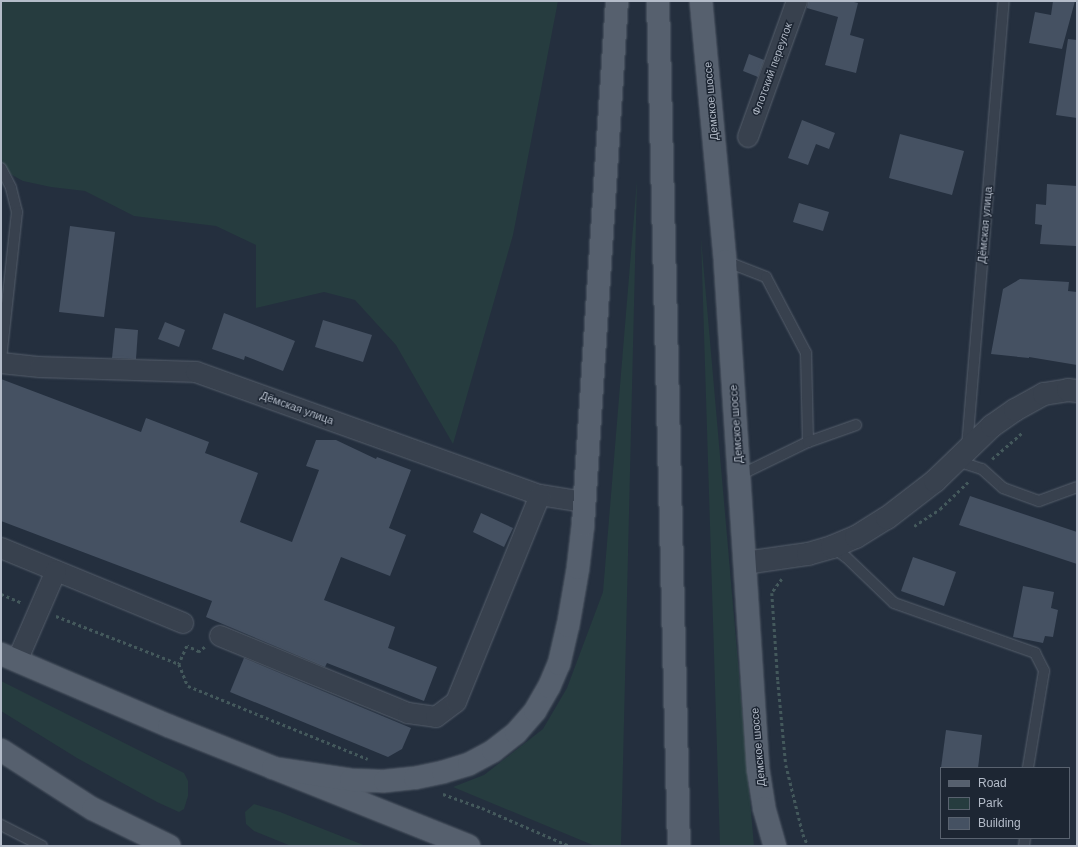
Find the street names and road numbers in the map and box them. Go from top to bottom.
street label: Флотский переулок [749,21,795,117]
street label: Демское шоссе [701,61,721,141]
street label: Дёмская улица [975,186,995,264]
street label: Демское шоссе [727,384,745,464]
street label: Дёмская улица [259,389,335,427]
street label: Демское шоссе [748,707,768,787]

